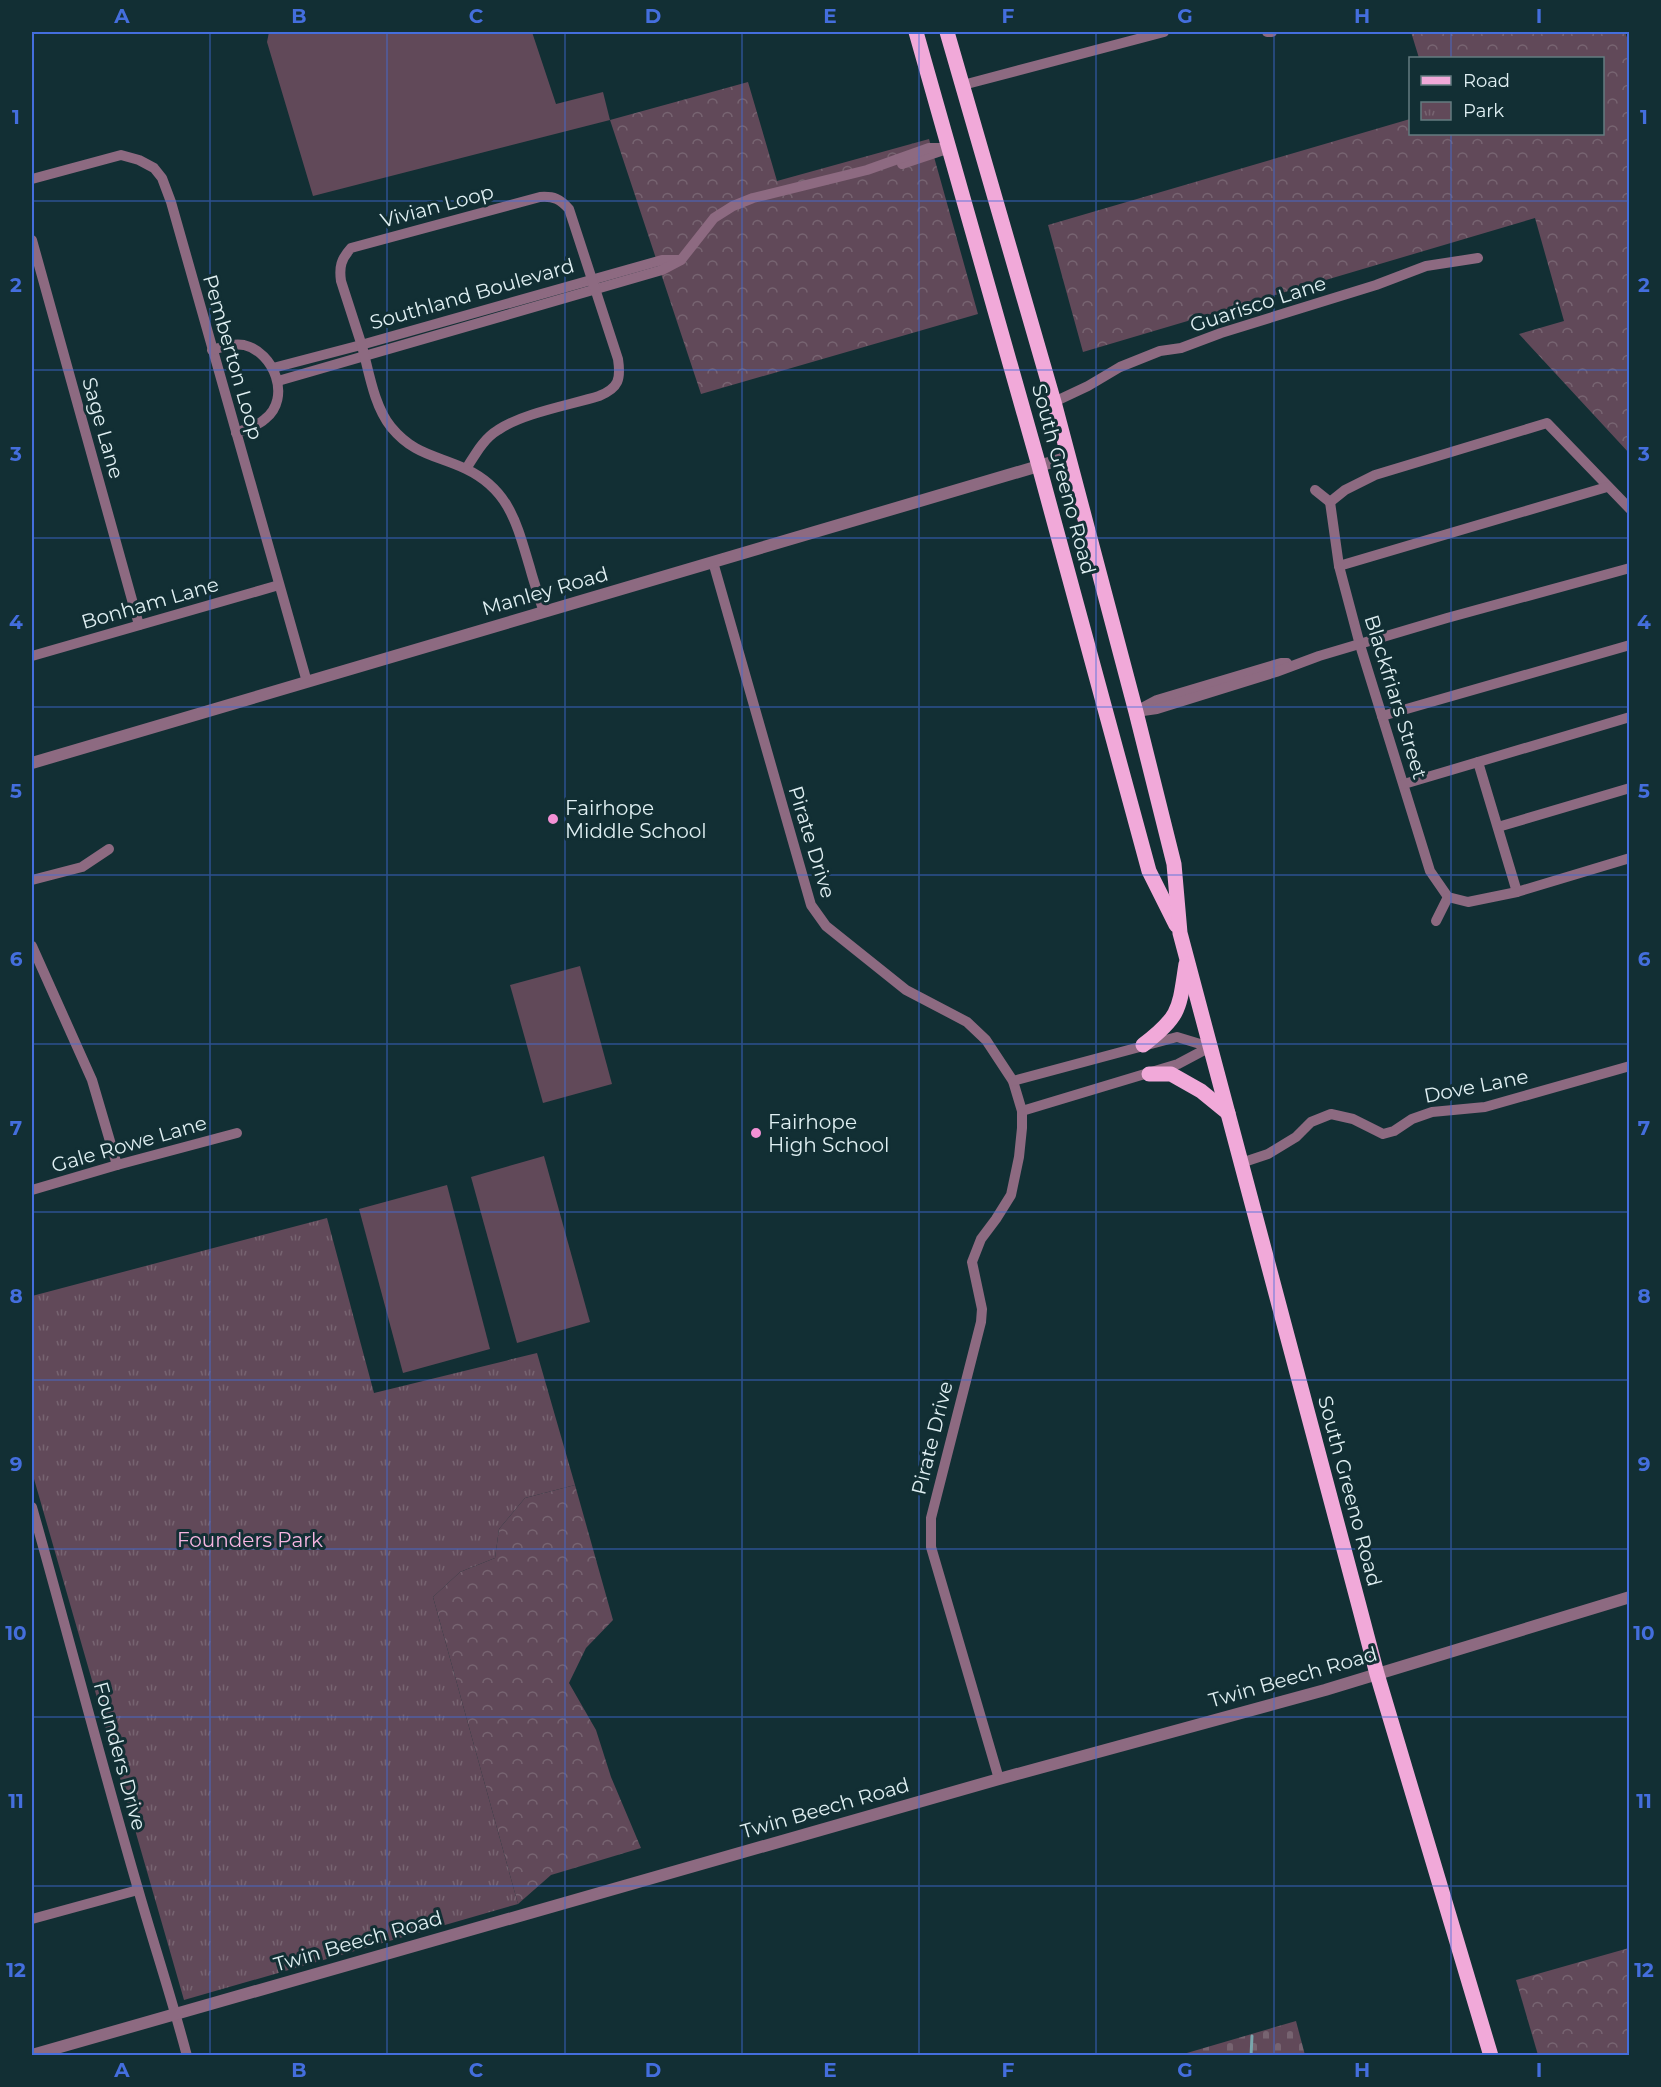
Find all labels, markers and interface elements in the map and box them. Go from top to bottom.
text: A [113,4,130,28]
text: B [291,4,307,28]
text: C [469,4,484,28]
text: D [645,4,661,28]
text: E [823,4,837,28]
text: F [1002,4,1015,28]
text: G [1177,4,1193,28]
text: H [1354,4,1370,28]
text: I [1536,4,1542,28]
legend [1409,57,1604,135]
text: Road [1463,70,1510,92]
text: Park [1463,100,1504,122]
text: 1 [12,105,20,129]
text: 1 [1640,105,1648,129]
street label: Vivian Loop [378,179,496,233]
street label: Southland Boulevard [367,253,577,335]
street label: Guarisco Lane [1187,271,1329,337]
street label: Pemberton Loop [198,272,268,442]
text: 2 [10,273,22,297]
text: 2 [1638,273,1650,297]
street label: Sage Lane [77,375,129,481]
street label: South Greeno Road [1027,381,1101,577]
text: 3 [9,442,22,466]
text: 3 [1637,442,1650,466]
street label: Manley Road [479,562,611,620]
street label: Bonham Lane [78,572,222,634]
text: 4 [9,610,23,634]
text: 4 [1637,610,1651,634]
street label: Blackfriars Street [1360,612,1432,782]
text: 5 [10,779,22,803]
text: 5 [1638,779,1650,803]
street label: Pirate Drive [784,783,840,901]
place label: Fairhope Middle School [565,796,707,843]
marker: Fairhope Middle School [546,812,560,826]
text: 6 [10,947,23,971]
text: 6 [1638,947,1651,971]
street label: Dove Lane [1422,1064,1530,1108]
street label: Gale Rowe Lane [49,1110,209,1178]
place label: Fairhope High School [768,1110,890,1157]
text: 7 [10,1116,22,1140]
text: 7 [1638,1116,1650,1140]
marker: Fairhope High School [749,1126,763,1140]
text: 8 [9,1284,23,1308]
text: 8 [1637,1284,1651,1308]
street label: Pirate Drive [906,1379,958,1497]
street label: South Greeno Road [1313,1393,1387,1589]
text: 9 [10,1452,22,1476]
text: 9 [1638,1452,1650,1476]
park label: Founders Park [177,1528,323,1552]
text: 10 [5,1621,27,1645]
text: 10 [1633,1621,1655,1645]
street label: Twin Beech Road [1206,1641,1380,1713]
street label: Founders Drive [89,1679,151,1833]
street label: Twin Beech Road [738,1772,912,1844]
text: 11 [8,1789,24,1813]
text: 11 [1636,1789,1652,1813]
street label: Twin Beech Road [271,1905,445,1977]
text: 12 [6,1958,26,1982]
text: 12 [1634,1958,1654,1982]
text: A [113,2058,130,2082]
text: B [291,2058,307,2082]
text: C [469,2058,484,2082]
text: D [645,2058,661,2082]
text: E [823,2058,837,2082]
text: F [1002,2058,1015,2082]
text: G [1177,2058,1193,2082]
text: H [1354,2058,1370,2082]
text: I [1536,2058,1542,2082]

